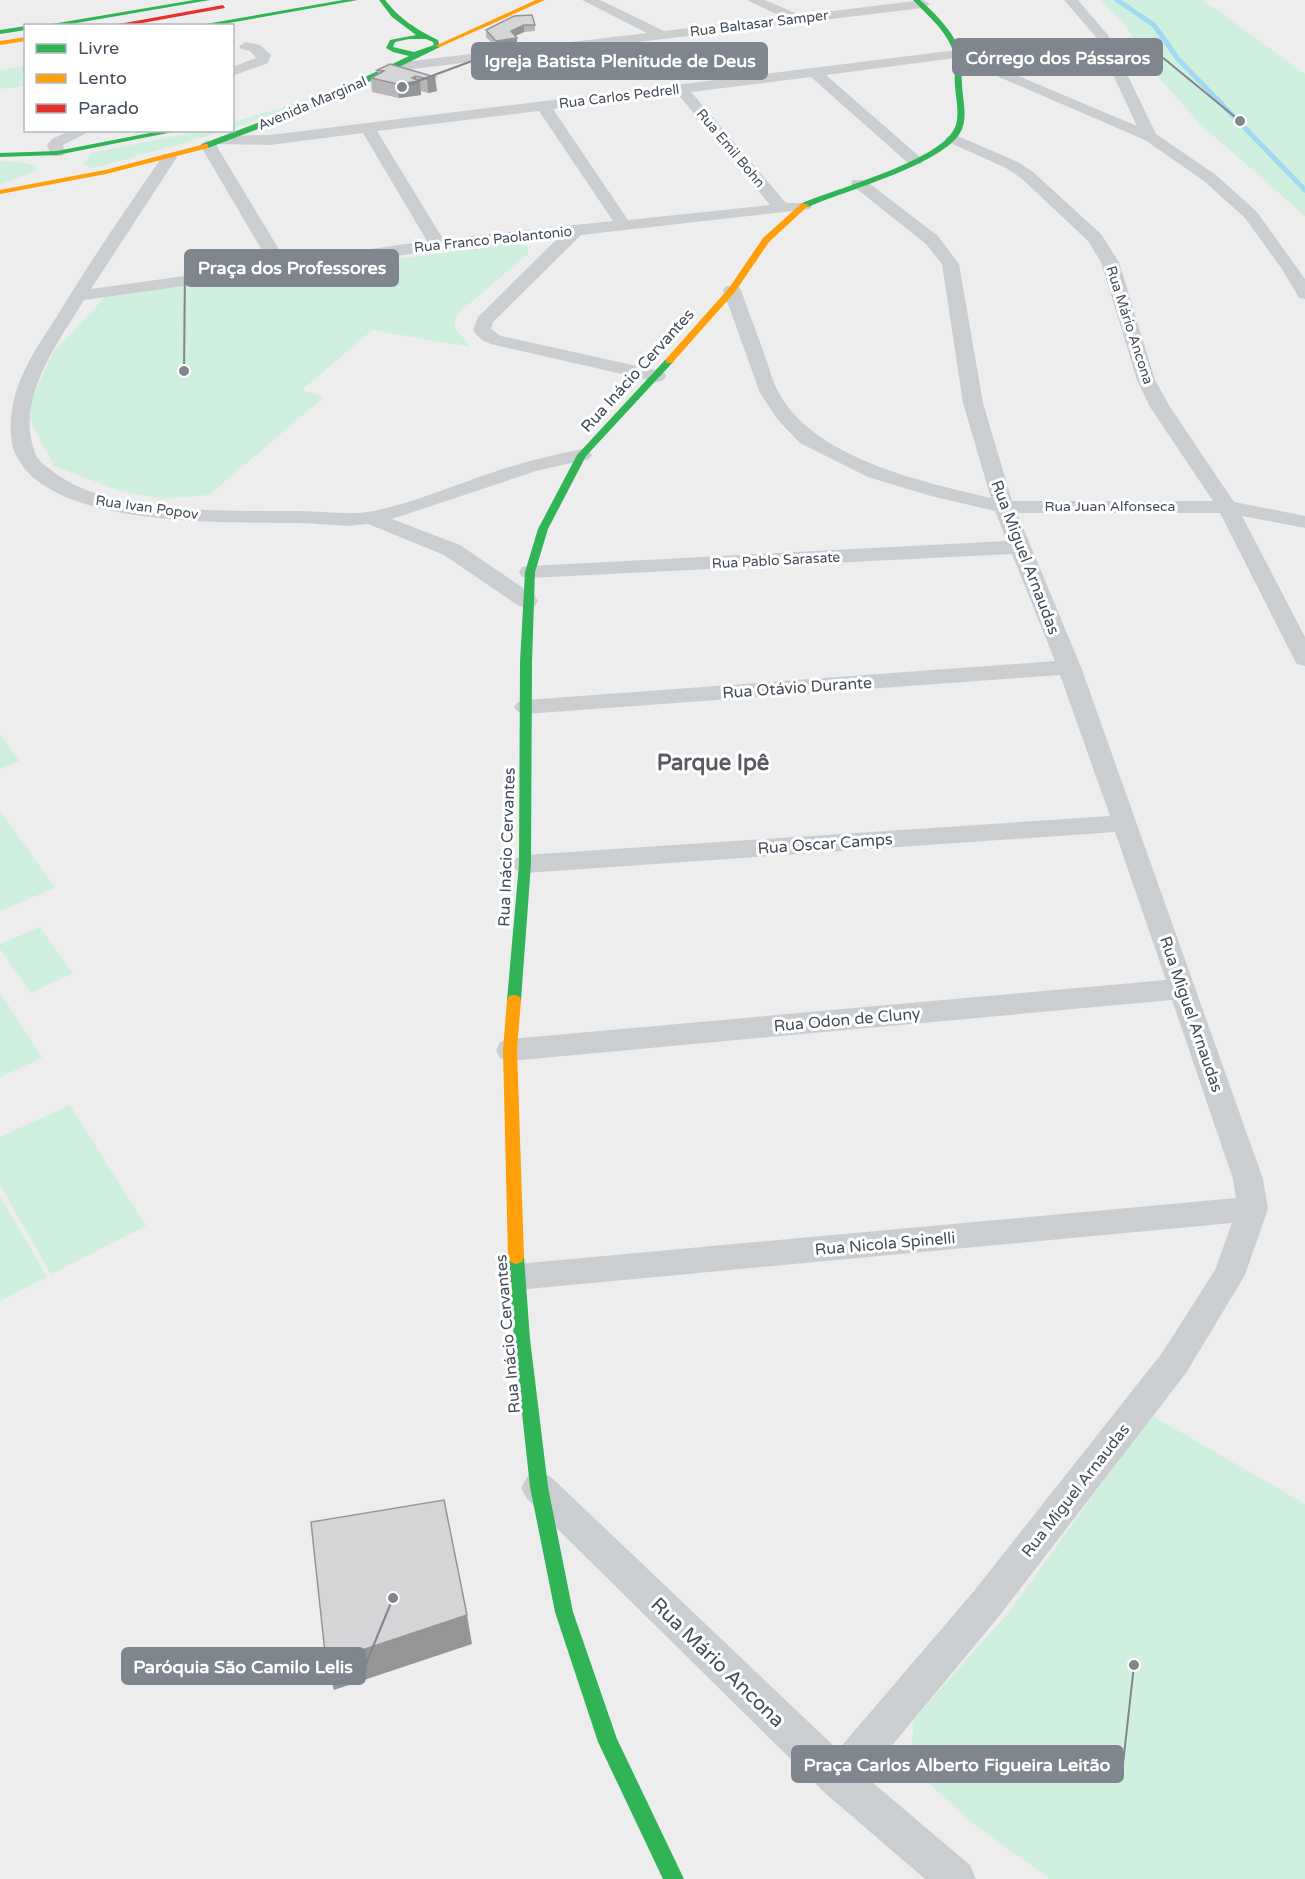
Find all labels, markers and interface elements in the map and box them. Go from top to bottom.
street label: Rua Baltasar Samper [689,6,830,40]
legend [24,24,234,132]
text: Livre [78,37,119,59]
callout: Córrego dos Pássaros [953,39,1162,75]
callout: Igreja Batista Plenitude de Deus [472,43,767,79]
text: Córrego dos Pássaros [966,47,1151,69]
text: Igreja Batista Plenitude de Deus [484,50,756,72]
text: Lento [78,67,127,89]
street label: Avenida Marginal [255,73,369,134]
street label: Rua Carlos Pedrell [558,81,680,112]
text: Parado [78,97,139,119]
street label: Rua Emil Bohn [693,106,768,191]
street label: Rua Franco Paolantonio [413,223,573,256]
callout: Praça dos Professores [185,250,398,286]
text: Praça dos Professores [198,257,387,279]
street label: Rua Mário Ancona [1102,264,1157,387]
street label: Rua Inácio Cervantes [577,305,699,437]
street label: Rua Miguel Arnaudas [986,477,1064,637]
street label: Rua Ivan Popov [94,492,200,523]
street label: Rua Juan Alfonseca [1045,498,1175,515]
street label: Rua Pablo Sarasate [711,549,841,572]
street label: Rua Otávio Durante [722,673,873,703]
district label: Parque Ipê [657,750,769,776]
street label: Rua Inácio Cervantes [494,767,520,927]
street label: Rua Oscar Camps [757,829,893,859]
street label: Rua Miguel Arnaudas [1155,934,1227,1095]
street label: Rua Odon de Cluny [773,1004,922,1036]
street label: Rua Nicola Spinelli [814,1228,956,1260]
street label: Rua Inácio Cervantes [491,1254,525,1414]
street label: Rua Miguel Arnaudas [1017,1420,1134,1561]
street label: Rua Mário Ancona [645,1593,789,1733]
callout: Paróquia São Camilo Lelis [122,1648,365,1684]
text: Paróquia São Camilo Lelis [133,1656,353,1678]
callout: Praça Carlos Alberto Figueira Leitão [792,1746,1123,1782]
text: Praça Carlos Alberto Figueira Leitão [803,1754,1111,1776]

